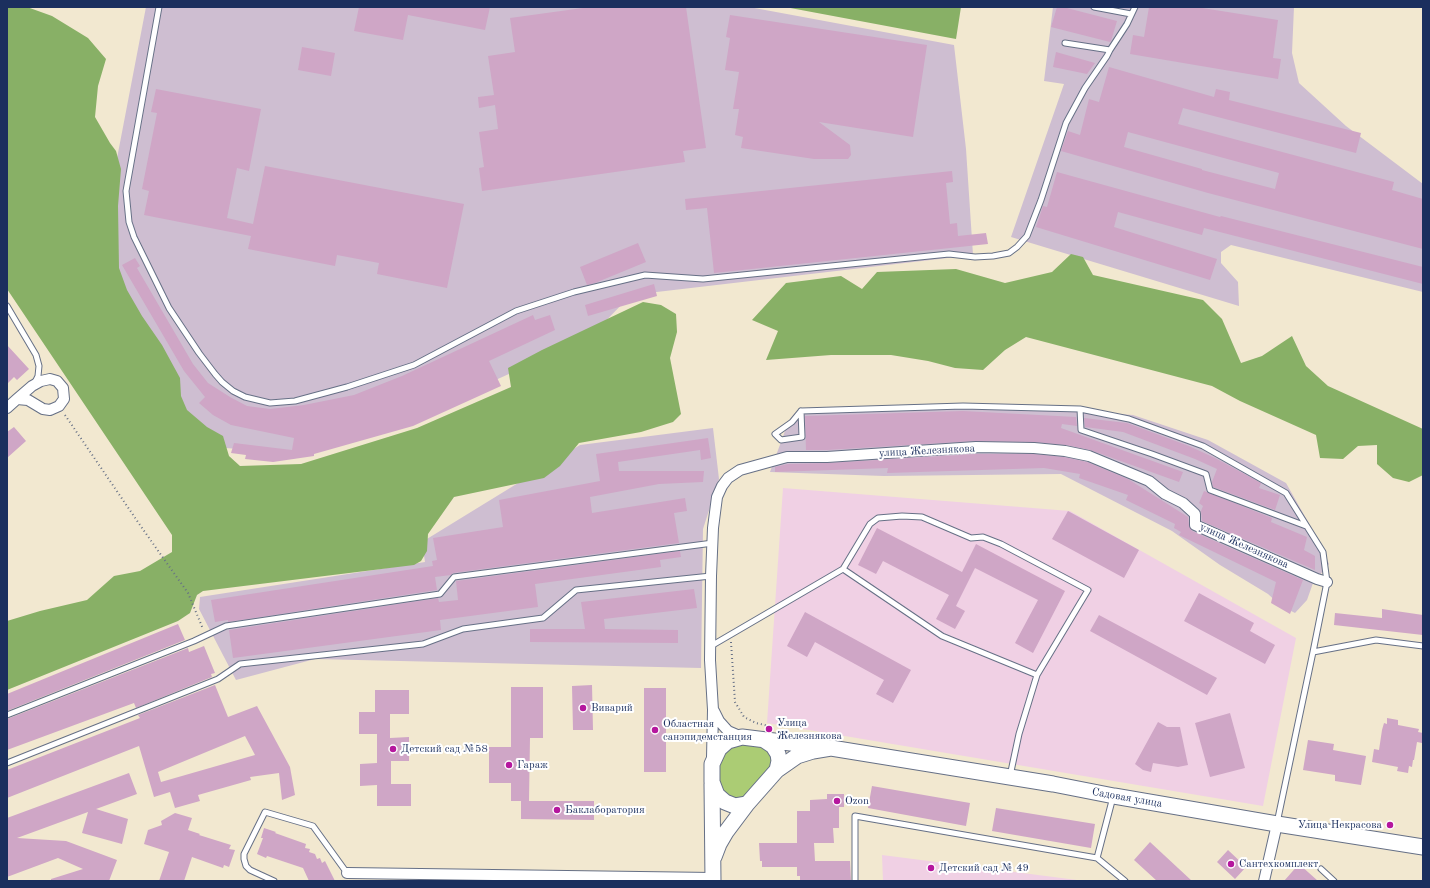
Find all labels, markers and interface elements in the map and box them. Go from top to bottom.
street label: улица Железнякова [879,442,975,460]
street label: улица Железнякова [1197,520,1291,572]
place label: Виварий [591,701,633,715]
marker: Виварий [578,703,588,713]
place label: Улица Железнякова [777,716,842,742]
place label: Областная санэпидемстанция [663,717,752,743]
marker: Улица Железнякова [764,724,774,734]
marker: Областная санэпидемстанция [650,725,660,735]
place label: Детский сад №58 [401,742,488,756]
marker: Детский сад №58 [388,744,398,754]
place label: Гараж [517,758,548,772]
marker: Гараж [504,760,514,770]
street label: Садовая улица [1091,785,1163,811]
place label: Ozon [845,794,869,808]
marker: Ozon [832,796,842,806]
place label: Баклаборатория [565,803,645,817]
marker: Баклаборатория [552,805,562,815]
place label: Улица Некрасова [1298,818,1382,832]
marker: Улица Некрасова [1385,820,1395,830]
place label: Сантехкомплект [1239,857,1318,871]
marker: Сантехкомплект [1226,859,1236,869]
place label: Детский сад № 49 [939,861,1029,875]
marker: Детский сад № 49 [926,863,936,873]

